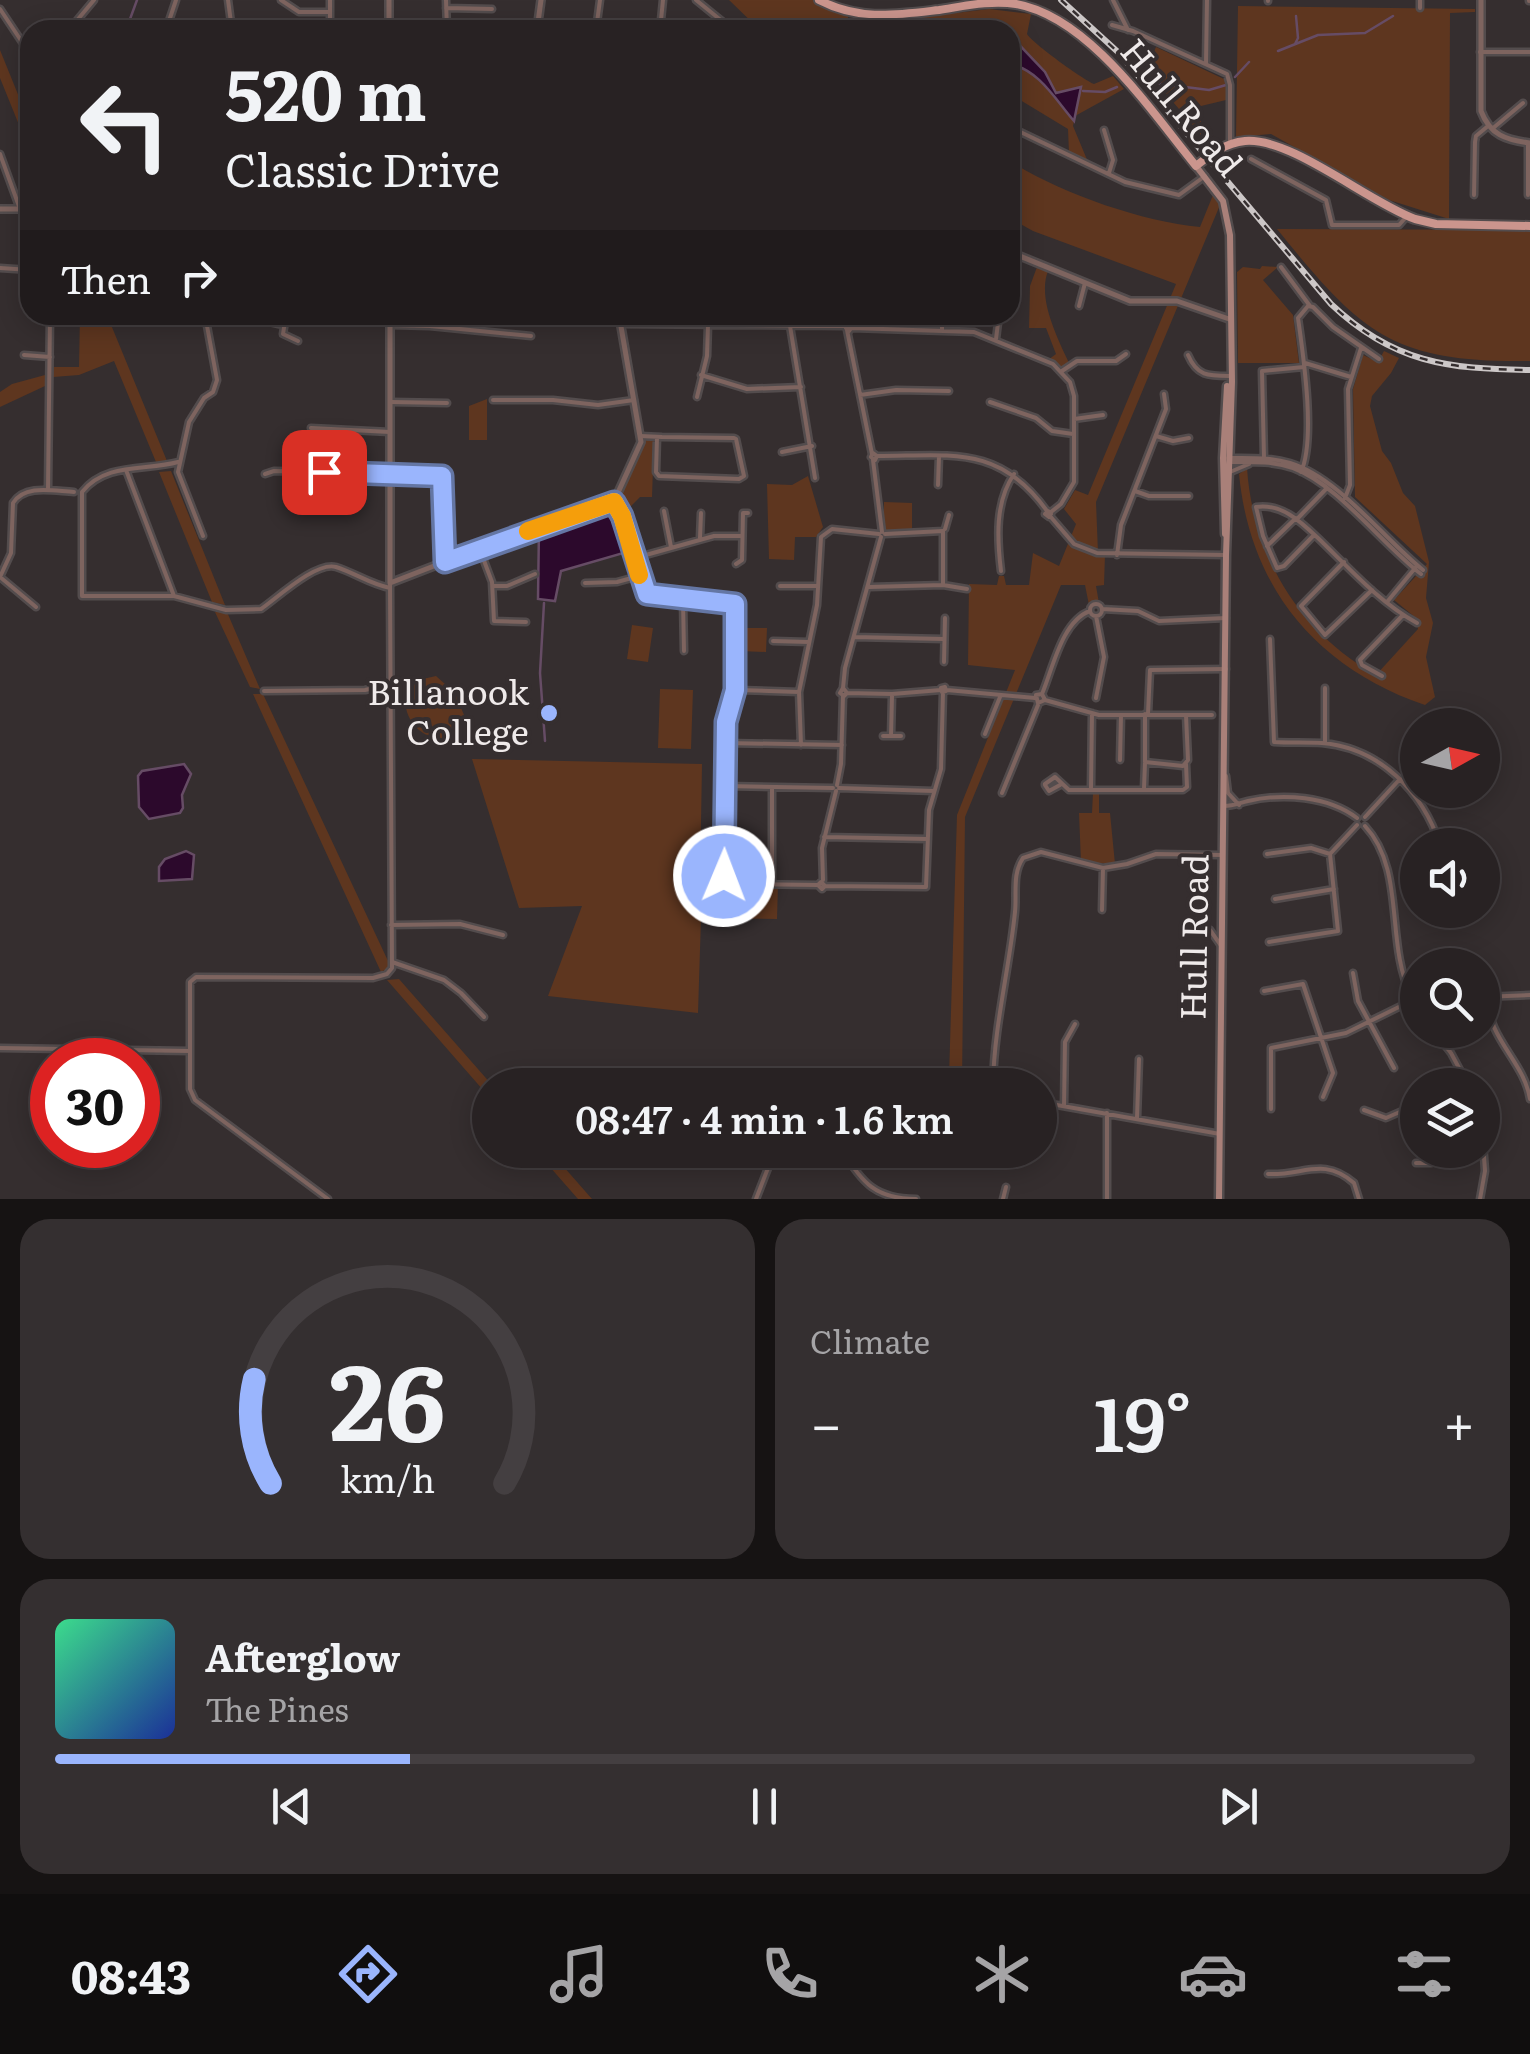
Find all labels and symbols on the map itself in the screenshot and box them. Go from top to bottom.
street label: Hull Road [1110,26,1257,186]
pin [282,430,367,515]
place label: Billanook College [368,664,530,756]
marker: Billanook College [538,702,560,724]
north arrow [1400,708,1500,808]
position arrow [672,824,776,928]
street label: Hull Road [1165,853,1219,1020]
speed limit sign: 30 [30,1038,160,1168]

